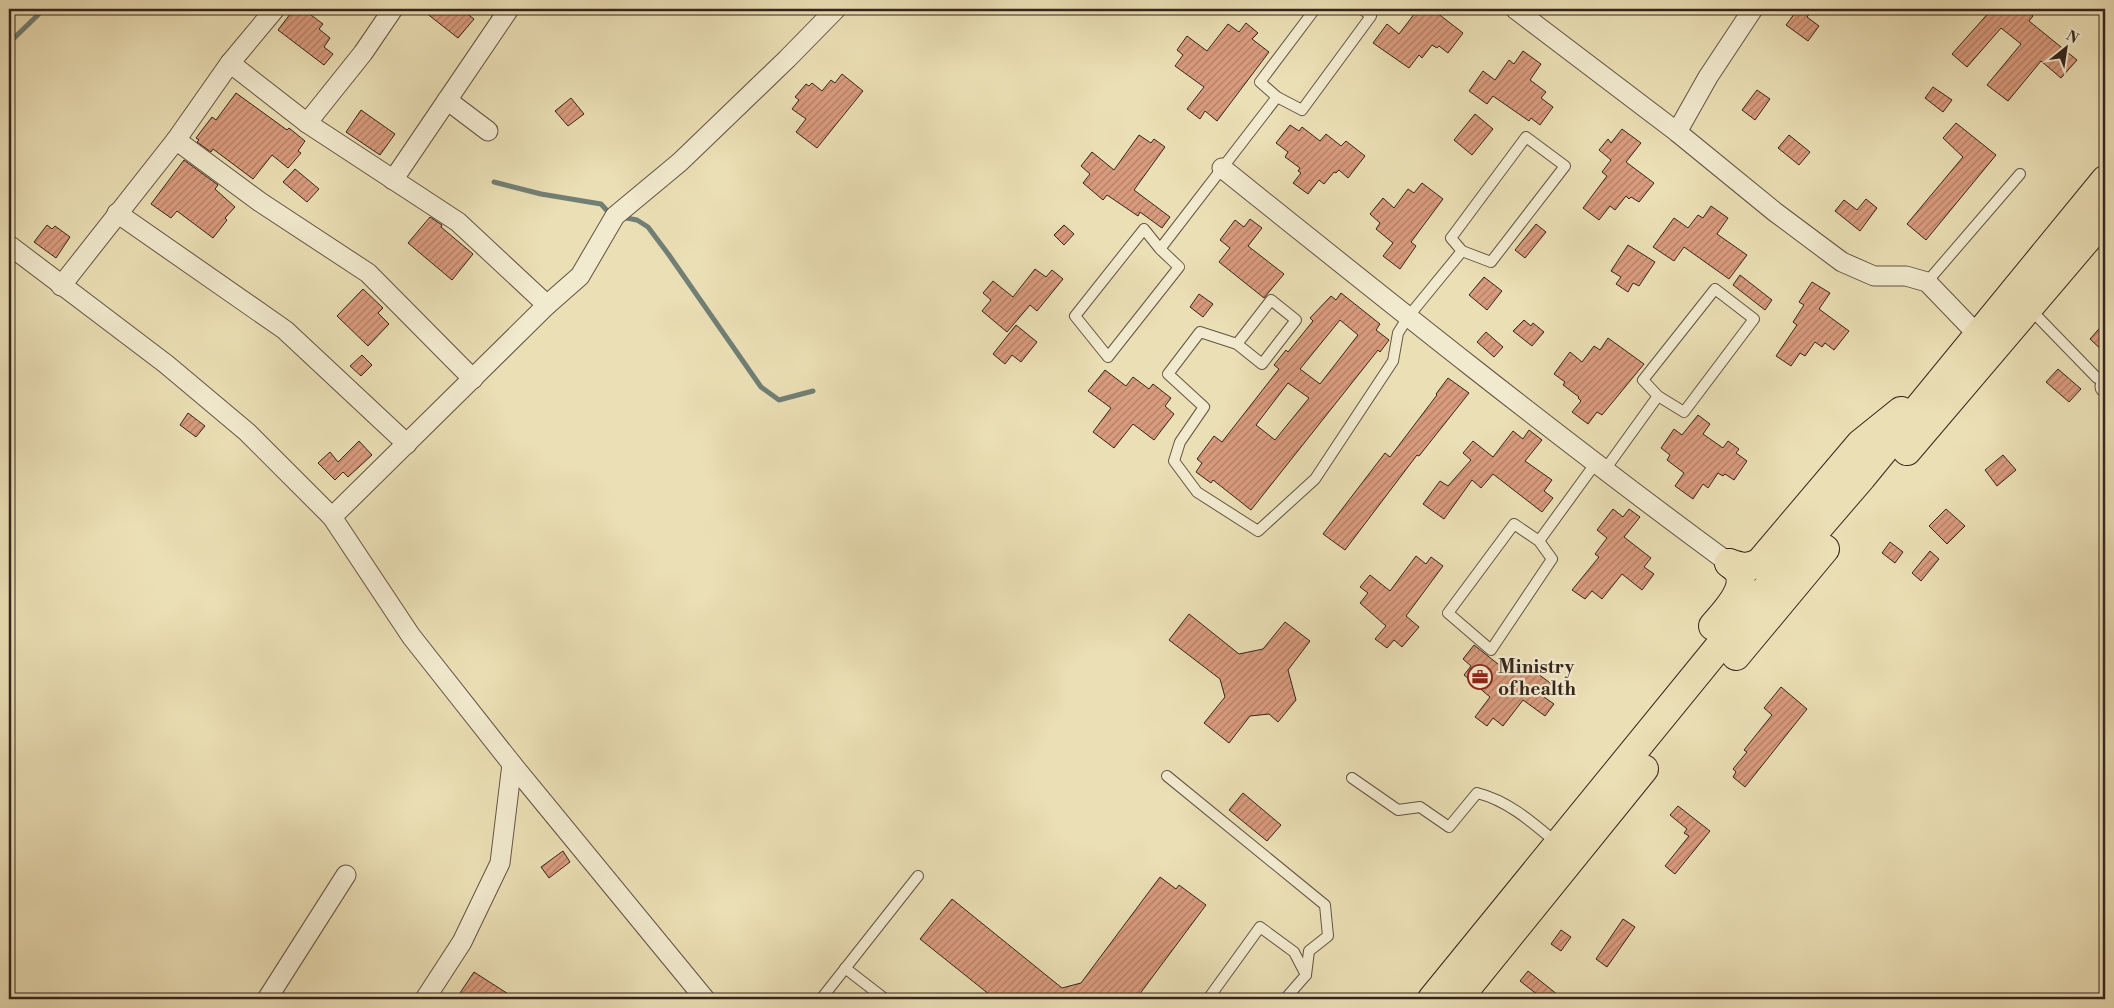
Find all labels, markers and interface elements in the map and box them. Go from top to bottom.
north arrow [2042,22,2092,72]
text: N [2063,27,2081,48]
place label: Ministry of health [1498,655,1576,701]
office icon: Ministry of health [1467,664,1493,690]

